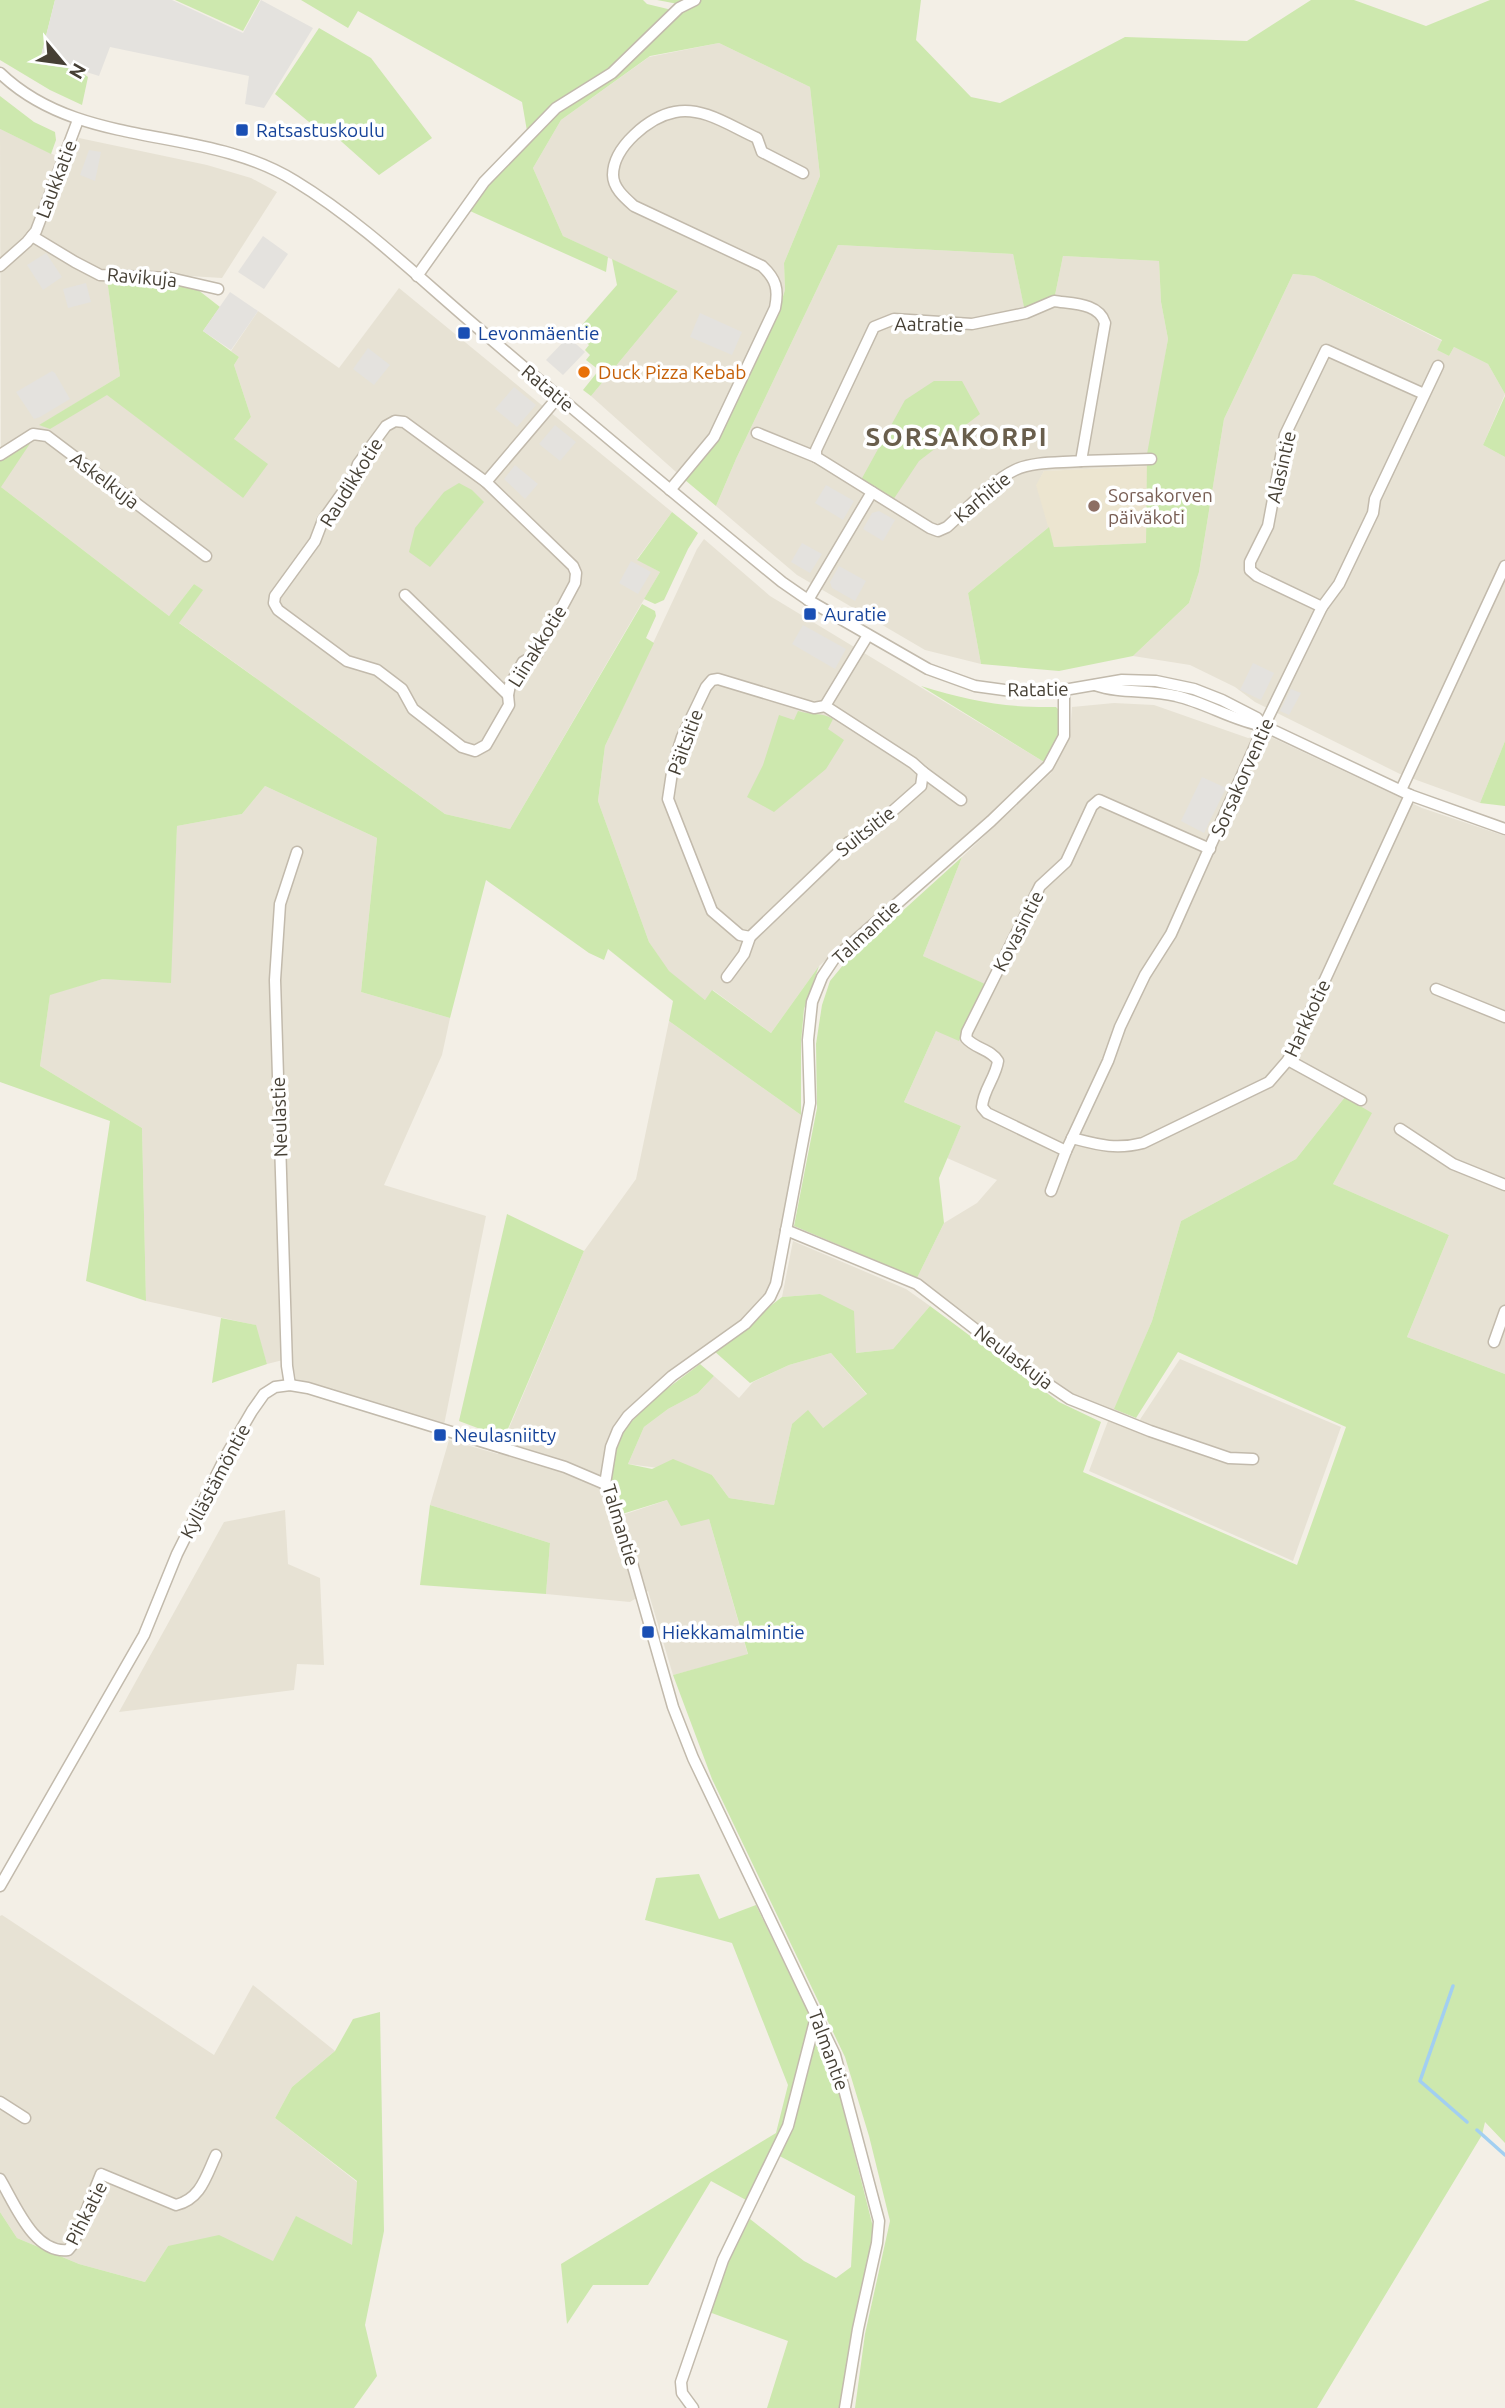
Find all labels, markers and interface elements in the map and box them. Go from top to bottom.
north arrow [28,28,98,98]
text: N [65,60,91,83]
place label: Ratsastuskoulu [256,119,385,141]
marker: Ratsastuskoulu [234,122,250,138]
street label: Laukkatie [31,137,81,221]
street label: Ravikuja [106,263,178,291]
street label: Aatratie [894,312,964,336]
place label: Levonmäentie [478,322,599,344]
marker: Levonmäentie [456,325,472,341]
street label: Ratatie [517,360,579,416]
place label: Duck Pizza Kebab [598,361,746,383]
marker: Duck Pizza Kebab [576,364,592,380]
district label: SORSAKORPI [865,422,1049,451]
street label: Alasintie [1262,429,1300,505]
street label: Raudikkotie [315,433,387,531]
street label: Askelkuja [66,447,144,513]
street label: Karhitie [949,467,1015,527]
place label: Sorsakorven päiväkoti [1108,484,1213,528]
marker: Sorsakorven päiväkoti [1086,498,1102,514]
street label: Liinakkotie [503,601,571,691]
place label: Auratie [824,603,887,625]
marker: Auratie [802,606,818,622]
street label: Ratatie [1007,677,1069,701]
street label: Päitsitie [663,706,707,778]
street label: Sorsakorventie [1206,714,1278,840]
street label: Suitsitie [831,801,899,861]
street label: Kovasintie [988,887,1048,975]
street label: Talmantie [828,895,904,969]
street label: Harkkotie [1280,976,1334,1060]
street label: Neulastie [267,1076,291,1158]
street label: Neulaskuja [970,1320,1058,1394]
street label: Kyllästämöntie [176,1420,254,1542]
place label: Neulasniitty [454,1424,556,1446]
marker: Neulasniitty [432,1427,448,1443]
street label: Talmantie [598,1482,644,1568]
place label: Hiekkamalmintie [662,1621,805,1643]
marker: Hiekkamalmintie [640,1624,656,1640]
street label: Talmantie [804,2007,854,2093]
street label: Pihkatie [61,2177,111,2249]

